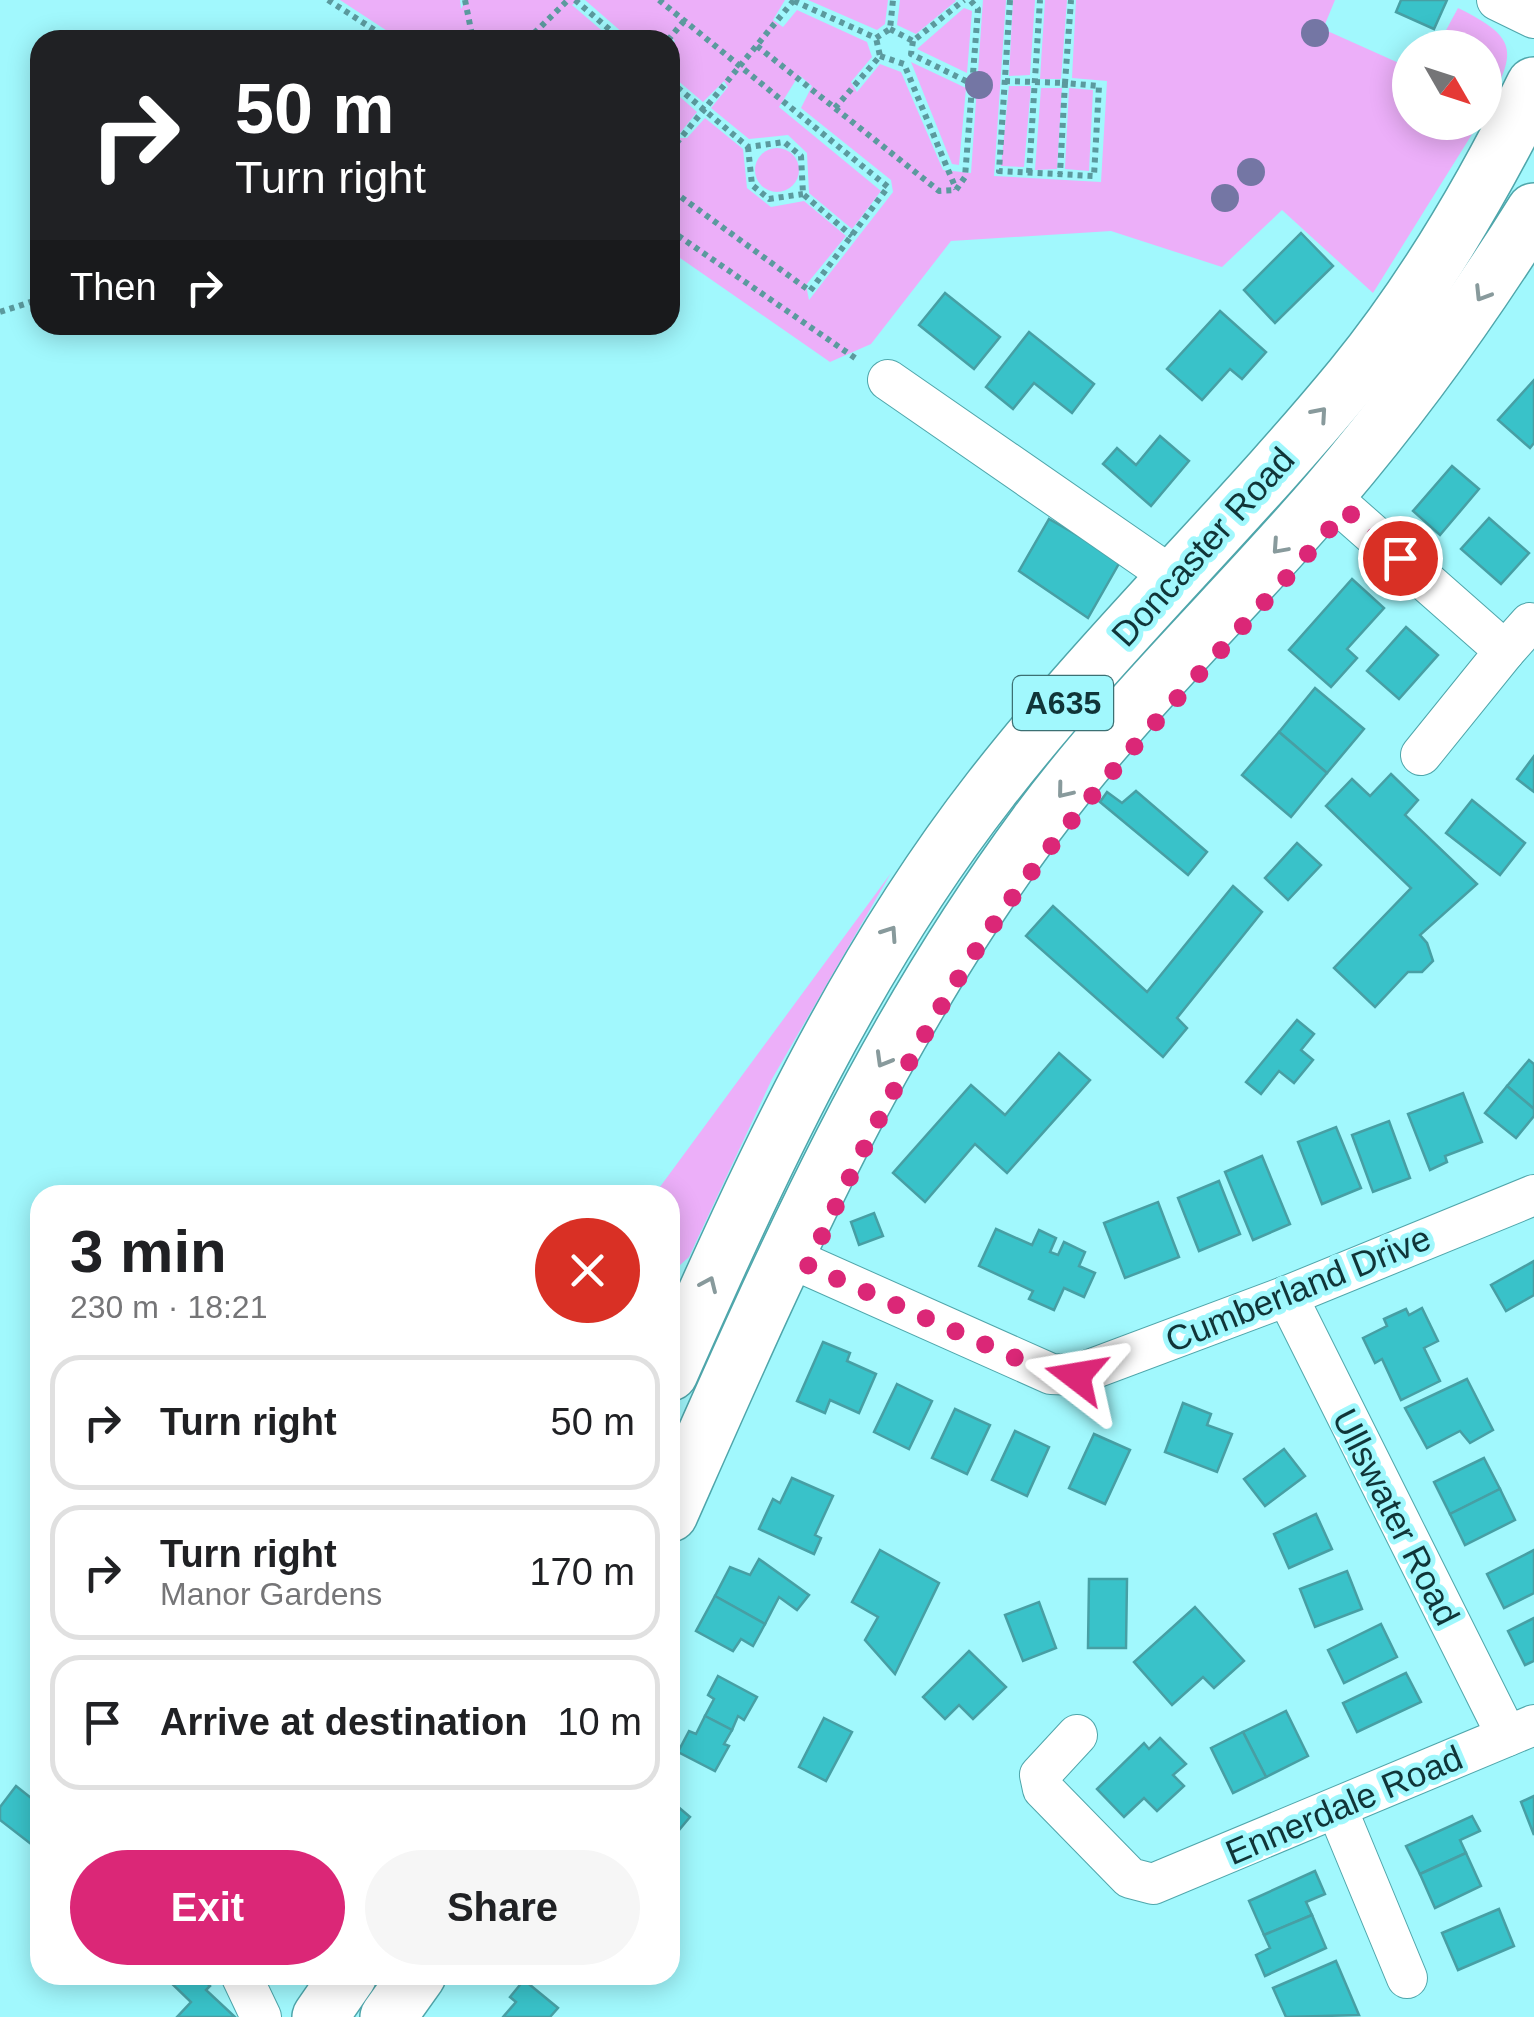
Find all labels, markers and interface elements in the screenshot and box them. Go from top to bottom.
north arrow [1392,30,1502,140]
map controls [1392,30,1502,140]
icon: right [70,70,200,200]
text: 50 m [235,70,395,148]
text: Turn right [235,152,426,203]
icon: right [177,260,232,315]
text: Then [70,266,157,308]
one-way arrow [1475,283,1494,301]
one-way arrow [1309,407,1327,426]
street label: Doncaster Road [1104,440,1302,654]
pin [1358,516,1443,601]
icon: arrive [1373,531,1428,586]
one-way arrow [1273,535,1291,554]
road number: A635 [1013,676,1113,730]
one-way arrow [1058,779,1076,797]
one-way arrow [878,926,897,944]
one-way arrow [876,1049,895,1067]
text: 3 min [70,1218,227,1285]
button: close [535,1218,640,1323]
street label: Cumberland Drive [1160,1218,1436,1359]
one-way arrow [697,1276,717,1294]
text: 230 m · 18:21 [70,1289,267,1325]
position arrow [1024,1324,1128,1428]
icon: right [75,1395,130,1450]
text: Turn right [160,1401,337,1443]
text: 50 m [551,1401,635,1443]
street label: Ullswater Road [1325,1402,1468,1631]
text: Turn right [160,1533,337,1575]
icon: right [75,1545,130,1600]
text: 170 m [529,1551,635,1593]
text: Manor Gardens [160,1576,382,1612]
icon: arrive [75,1695,130,1750]
text: Arrive at destination [160,1701,527,1743]
text: 10 m [557,1701,642,1743]
street label: Ennerdale Road [1220,1737,1468,1872]
button: Exit [70,1850,345,1965]
button: Share [365,1850,640,1965]

